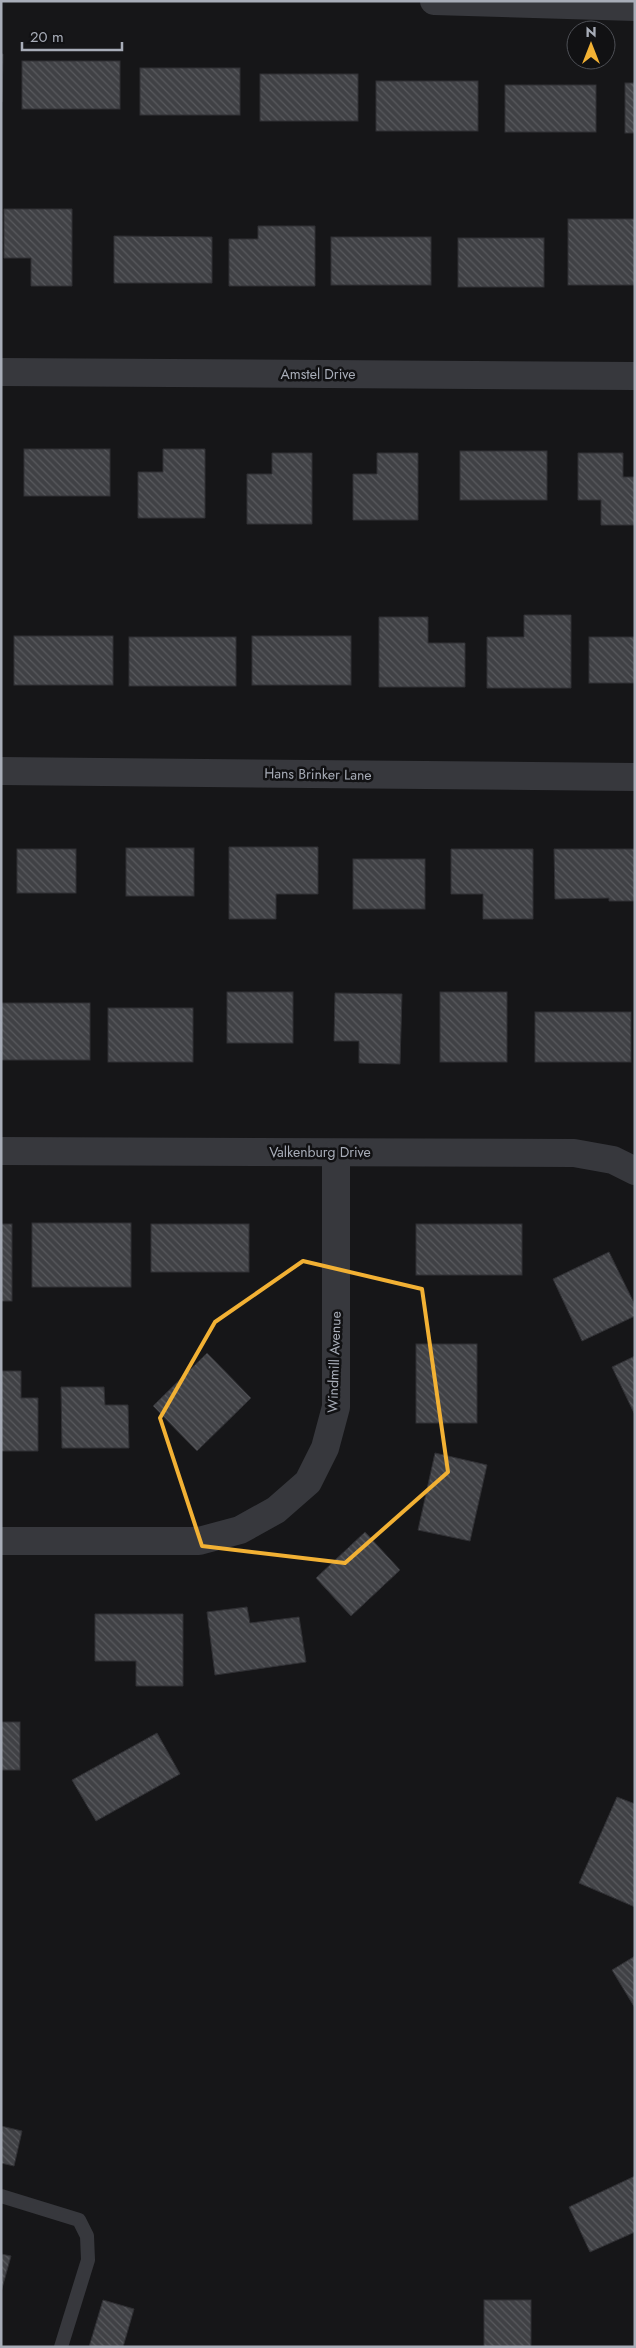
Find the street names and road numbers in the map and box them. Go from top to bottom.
street label: Amstel Drive [281,364,355,384]
street label: Hans Brinker Lane [264,763,372,785]
street label: Valkenburg Drive [269,1142,371,1162]
street label: Windmill Avenue [322,1311,346,1413]

